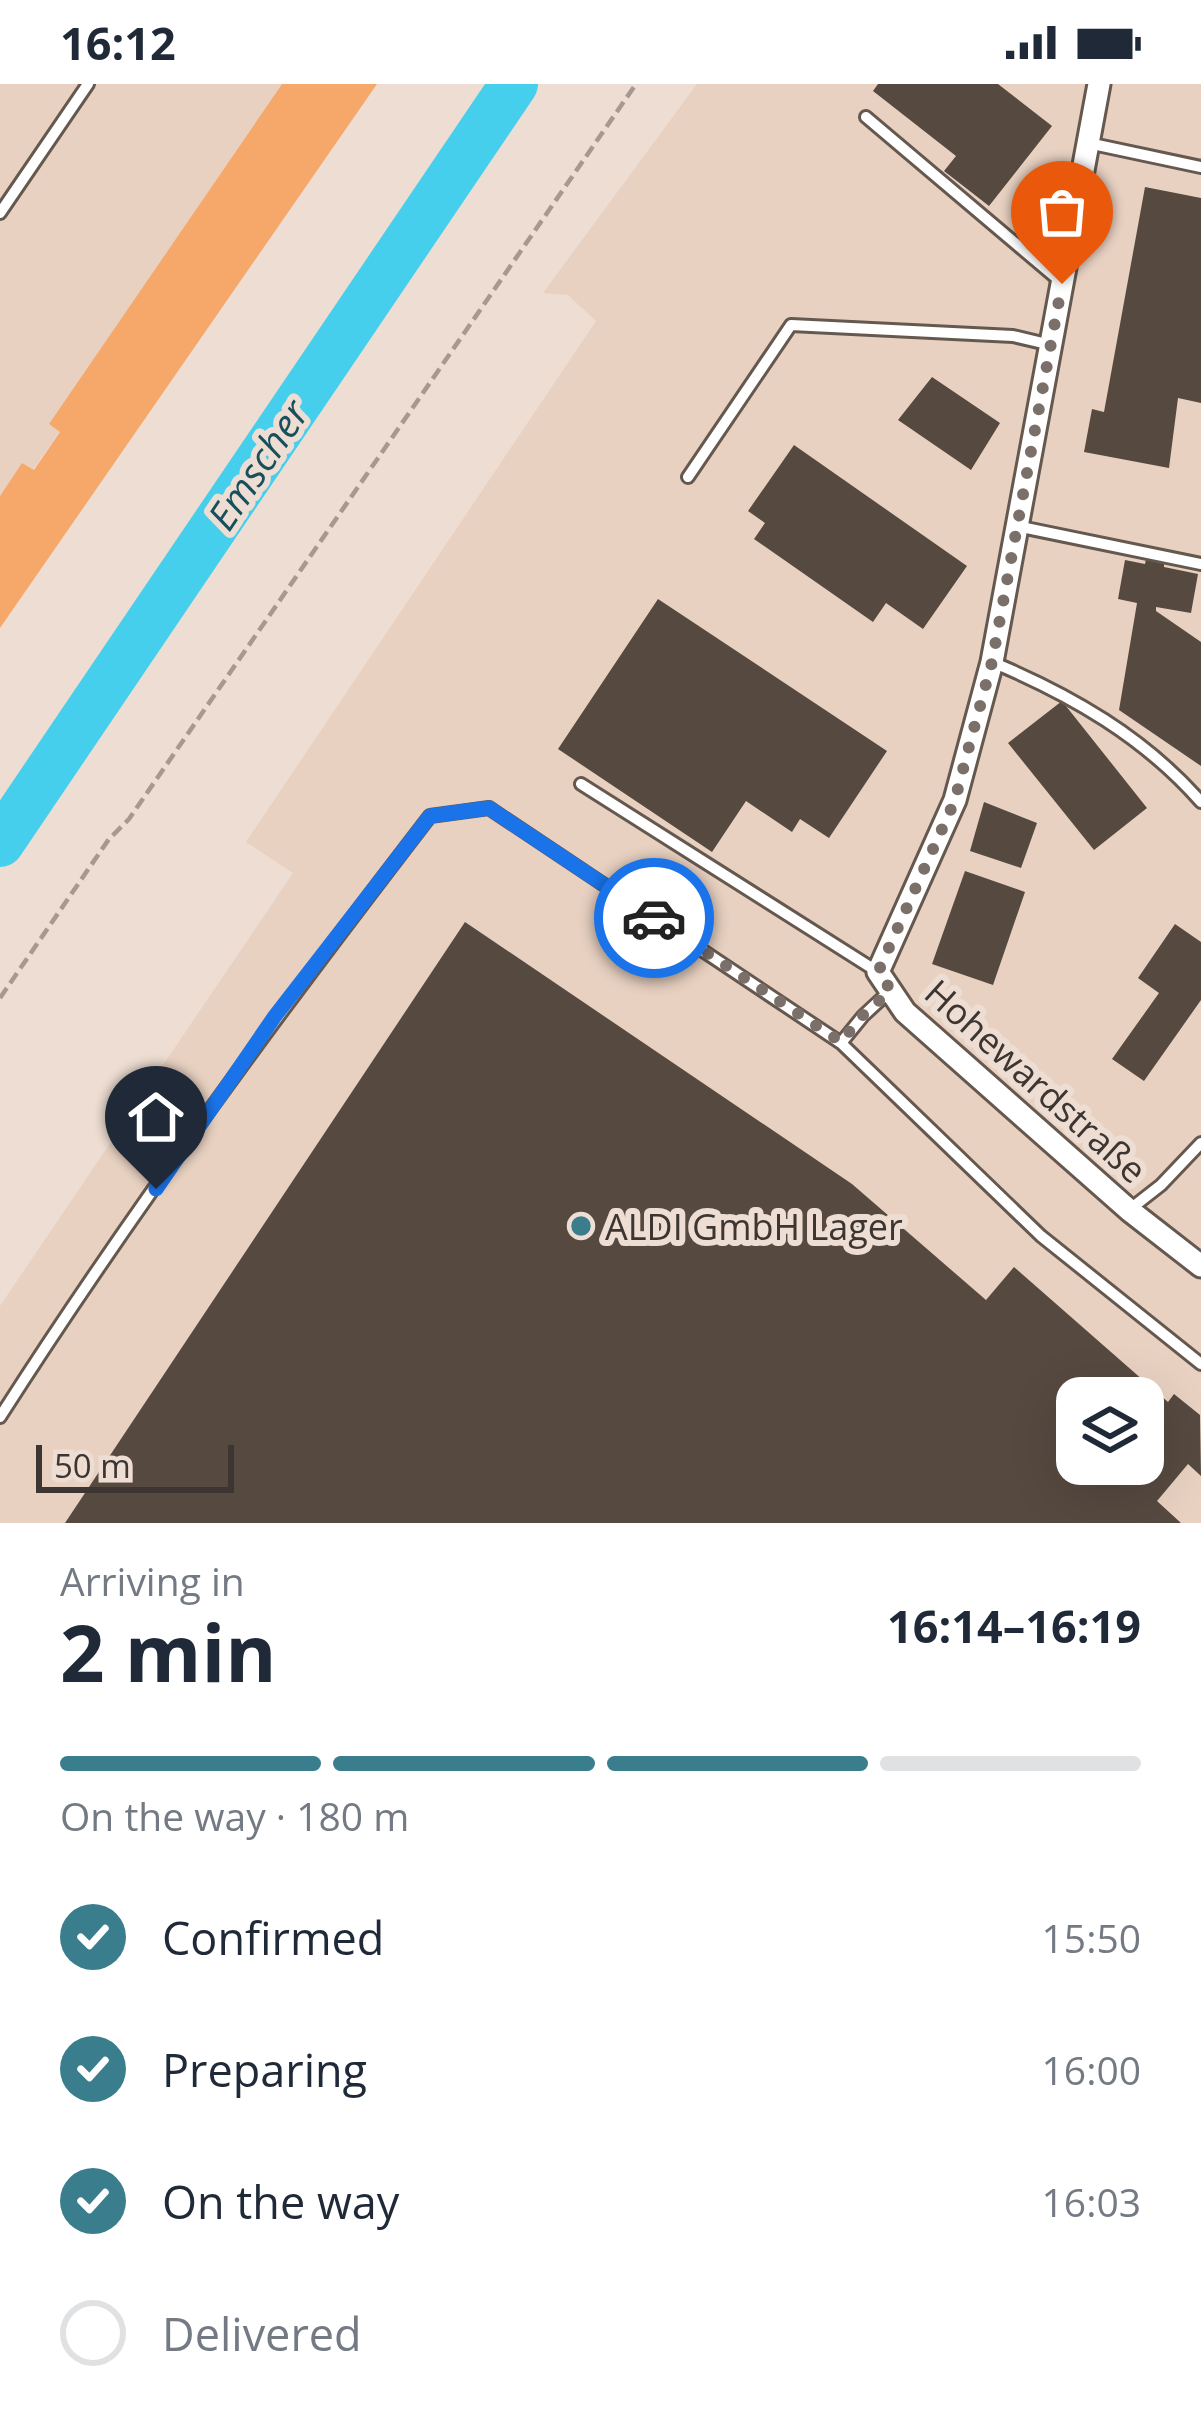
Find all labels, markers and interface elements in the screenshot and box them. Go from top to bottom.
text: 16:12 [60,12,176,73]
pin [1011,161,1113,284]
icon: bag [1029,179,1095,245]
water label: Emscher [194,387,321,539]
courier [594,858,714,978]
icon: car [621,885,687,951]
street label: Hohewardstraße [915,968,1157,1194]
pin [105,1066,207,1189]
icon: home [123,1084,189,1150]
place label: ALDI GmbH Lager [605,1202,903,1251]
marker: ALDI GmbH Lager [568,1213,594,1239]
map controls [1056,1377,1164,1485]
button: layers [1056,1377,1164,1485]
scale bar [36,1439,234,1492]
text: 50 m [54,1443,131,1488]
text: Arriving in [60,1554,245,1607]
text: 16:14–16:19 [887,1595,1141,1656]
text: 2 min [60,1599,277,1705]
text: On the way · 180 m [60,1789,409,1842]
icon: check [60,1904,126,1970]
text: Confirmed [162,1907,384,1968]
text: 15:50 [1042,1911,1141,1964]
icon: check [60,2036,126,2102]
text: Preparing [162,2039,367,2100]
text: 16:00 [1042,2043,1141,2096]
icon: check [60,2168,126,2234]
text: On the way [162,2171,399,2232]
text: 16:03 [1042,2175,1141,2228]
text: Delivered [162,2303,362,2364]

